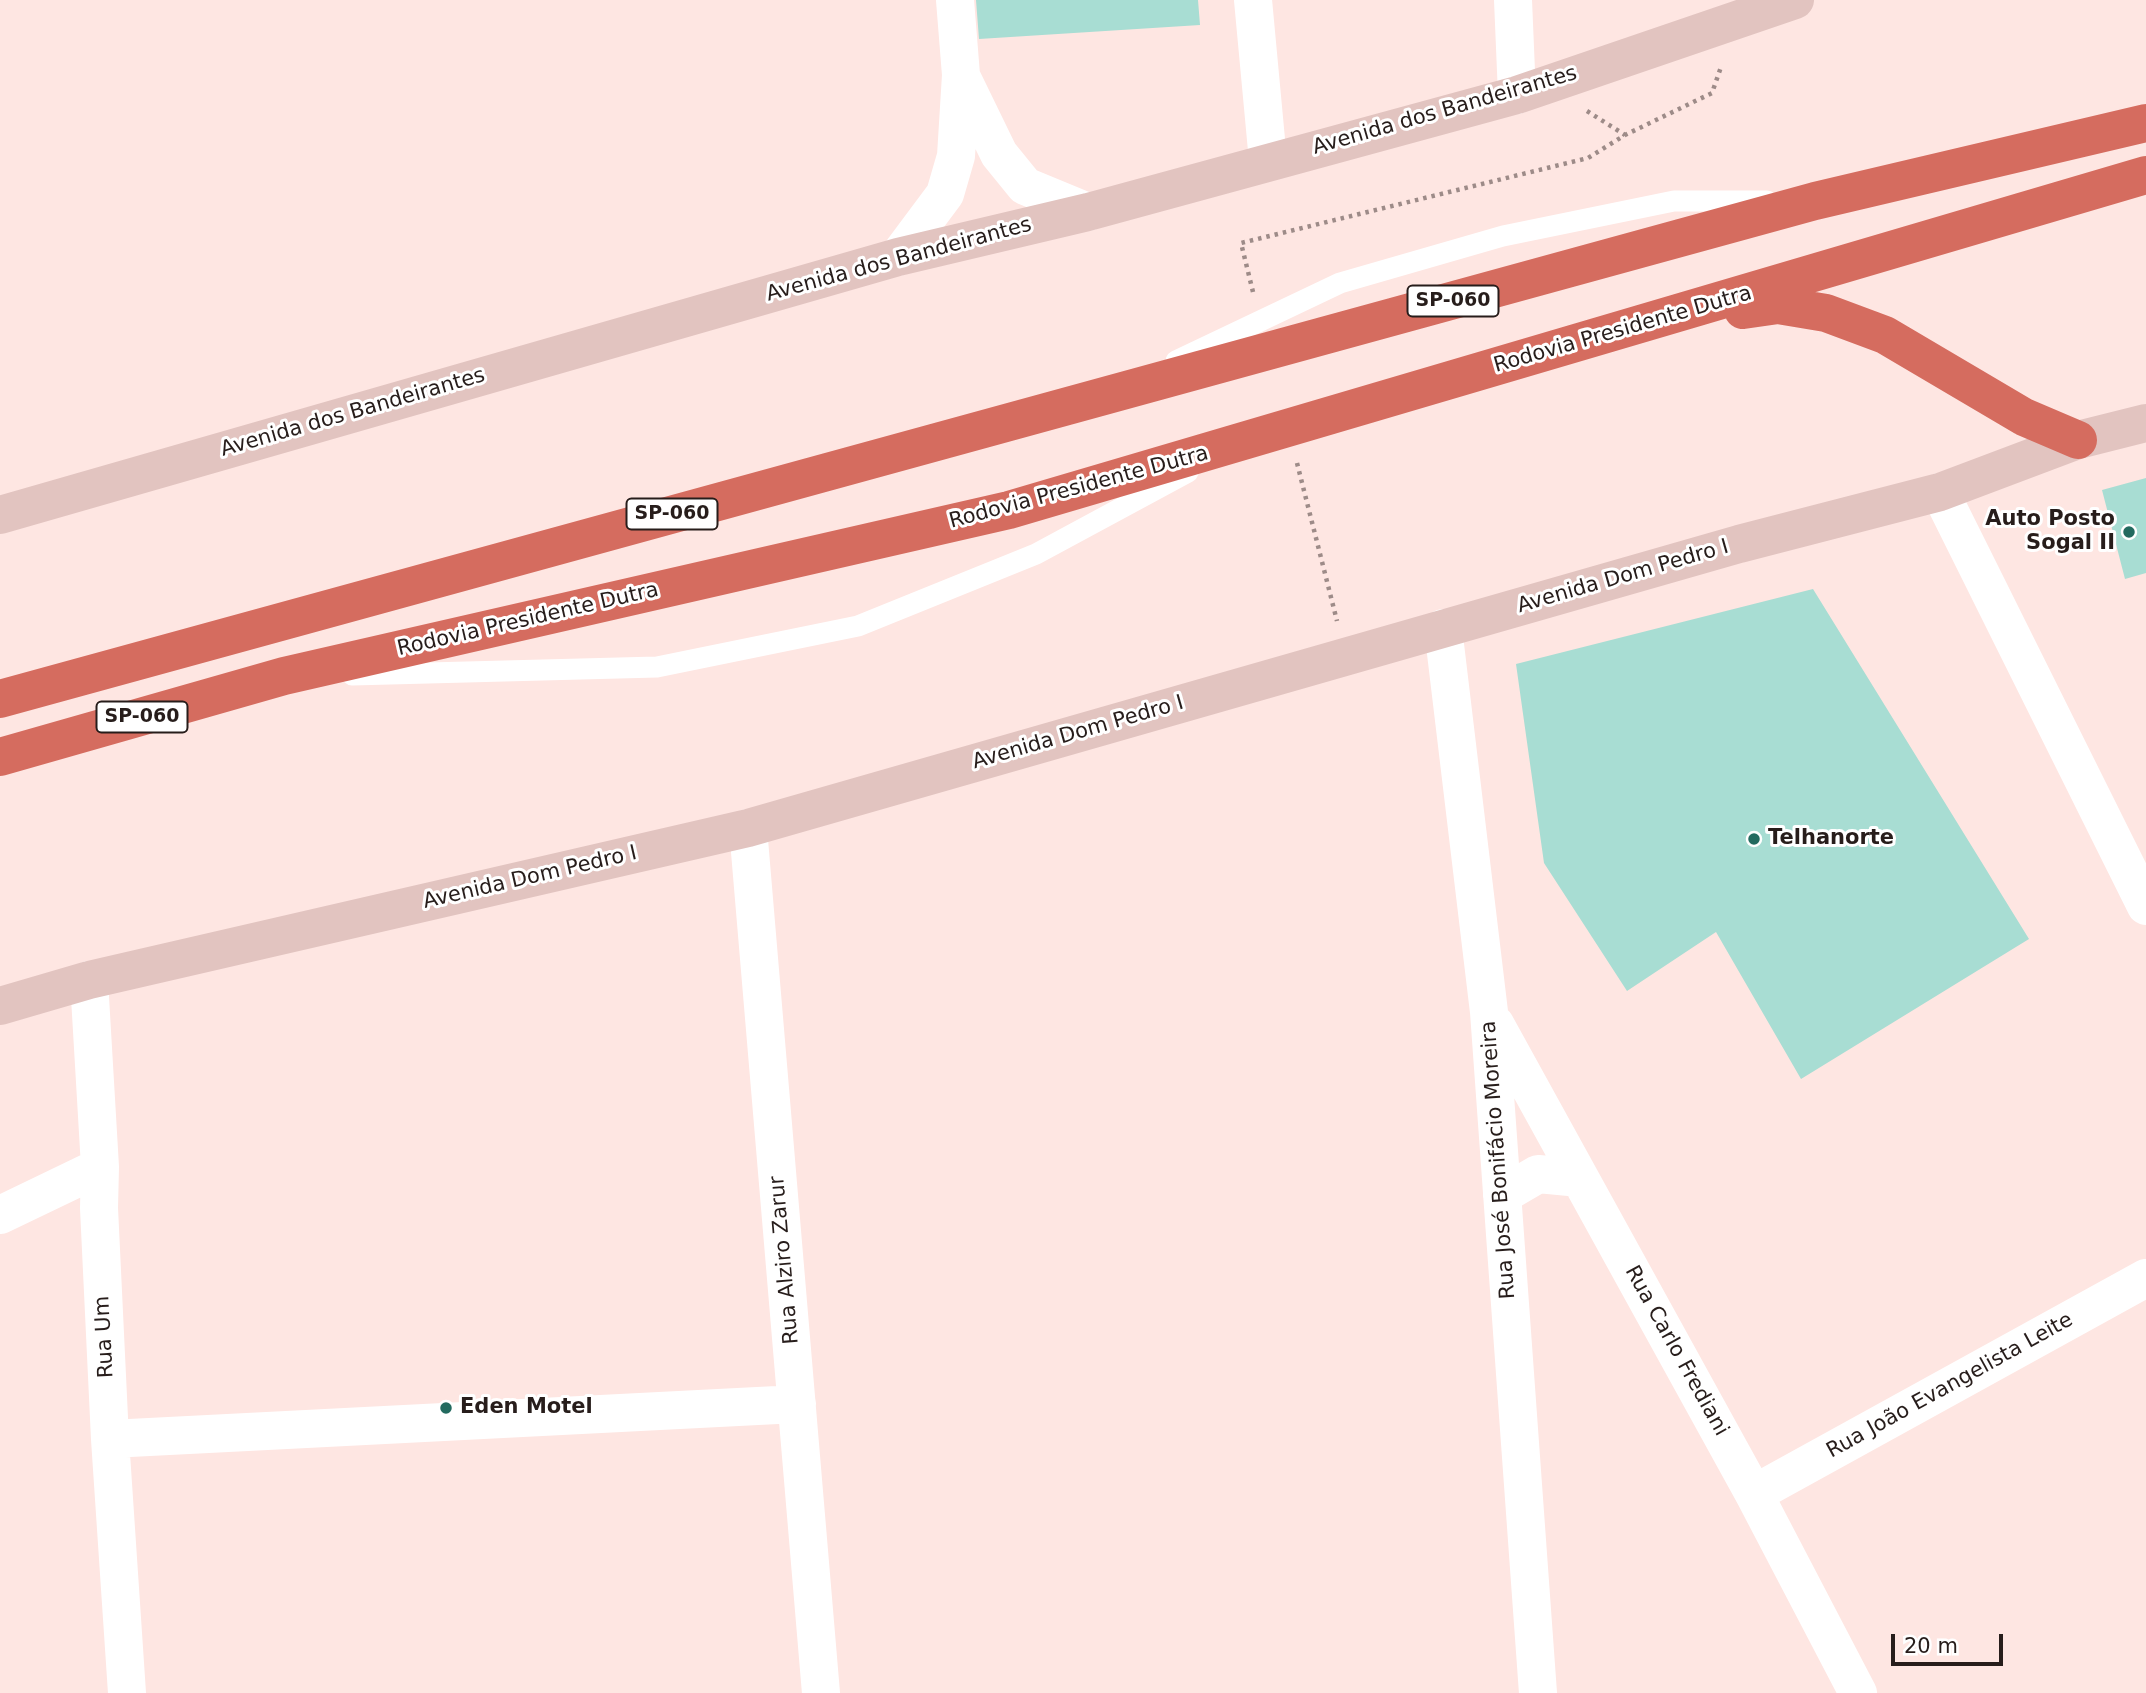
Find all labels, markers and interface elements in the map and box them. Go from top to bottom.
street label: Avenida dos Bandeirantes [1310,61,1580,161]
street label: Avenida dos Bandeirantes [763,212,1035,308]
street label: Rodovia Presidente Dutra [1491,281,1755,379]
road number: SP-060 [1408,286,1498,316]
street label: Avenida dos Bandeirantes [218,363,488,463]
street label: Rodovia Presidente Dutra [947,441,1211,535]
road number: SP-060 [626,499,718,530]
place label: Auto Posto Sogal II [1985,507,2115,557]
marker: Auto Posto Sogal II [2121,524,2137,540]
street label: Avenida Dom Pedro I [1514,535,1732,619]
street label: Rodovia Presidente Dutra [395,578,661,662]
street label: Avenida Dom Pedro I [969,691,1187,775]
road number: SP-060 [96,702,188,732]
place label: Telhanorte [1768,826,1894,852]
marker: Telhanorte [1746,831,1762,847]
street label: Avenida Dom Pedro I [421,841,639,915]
street label: Rua José Bonifácio Moreira [1477,1020,1521,1300]
street label: Rua Alziro Zarur [765,1175,805,1345]
street label: Rua Carlo Frediani [1619,1261,1733,1441]
street label: Rua Um [90,1295,120,1379]
street label: Rua João Evangelista Leite [1822,1308,2078,1464]
place label: Eden Motel [460,1395,593,1421]
marker: Eden Motel [438,1400,454,1416]
scale bar [1894,1620,2006,1664]
text: 20 m [1904,1634,1958,1658]

